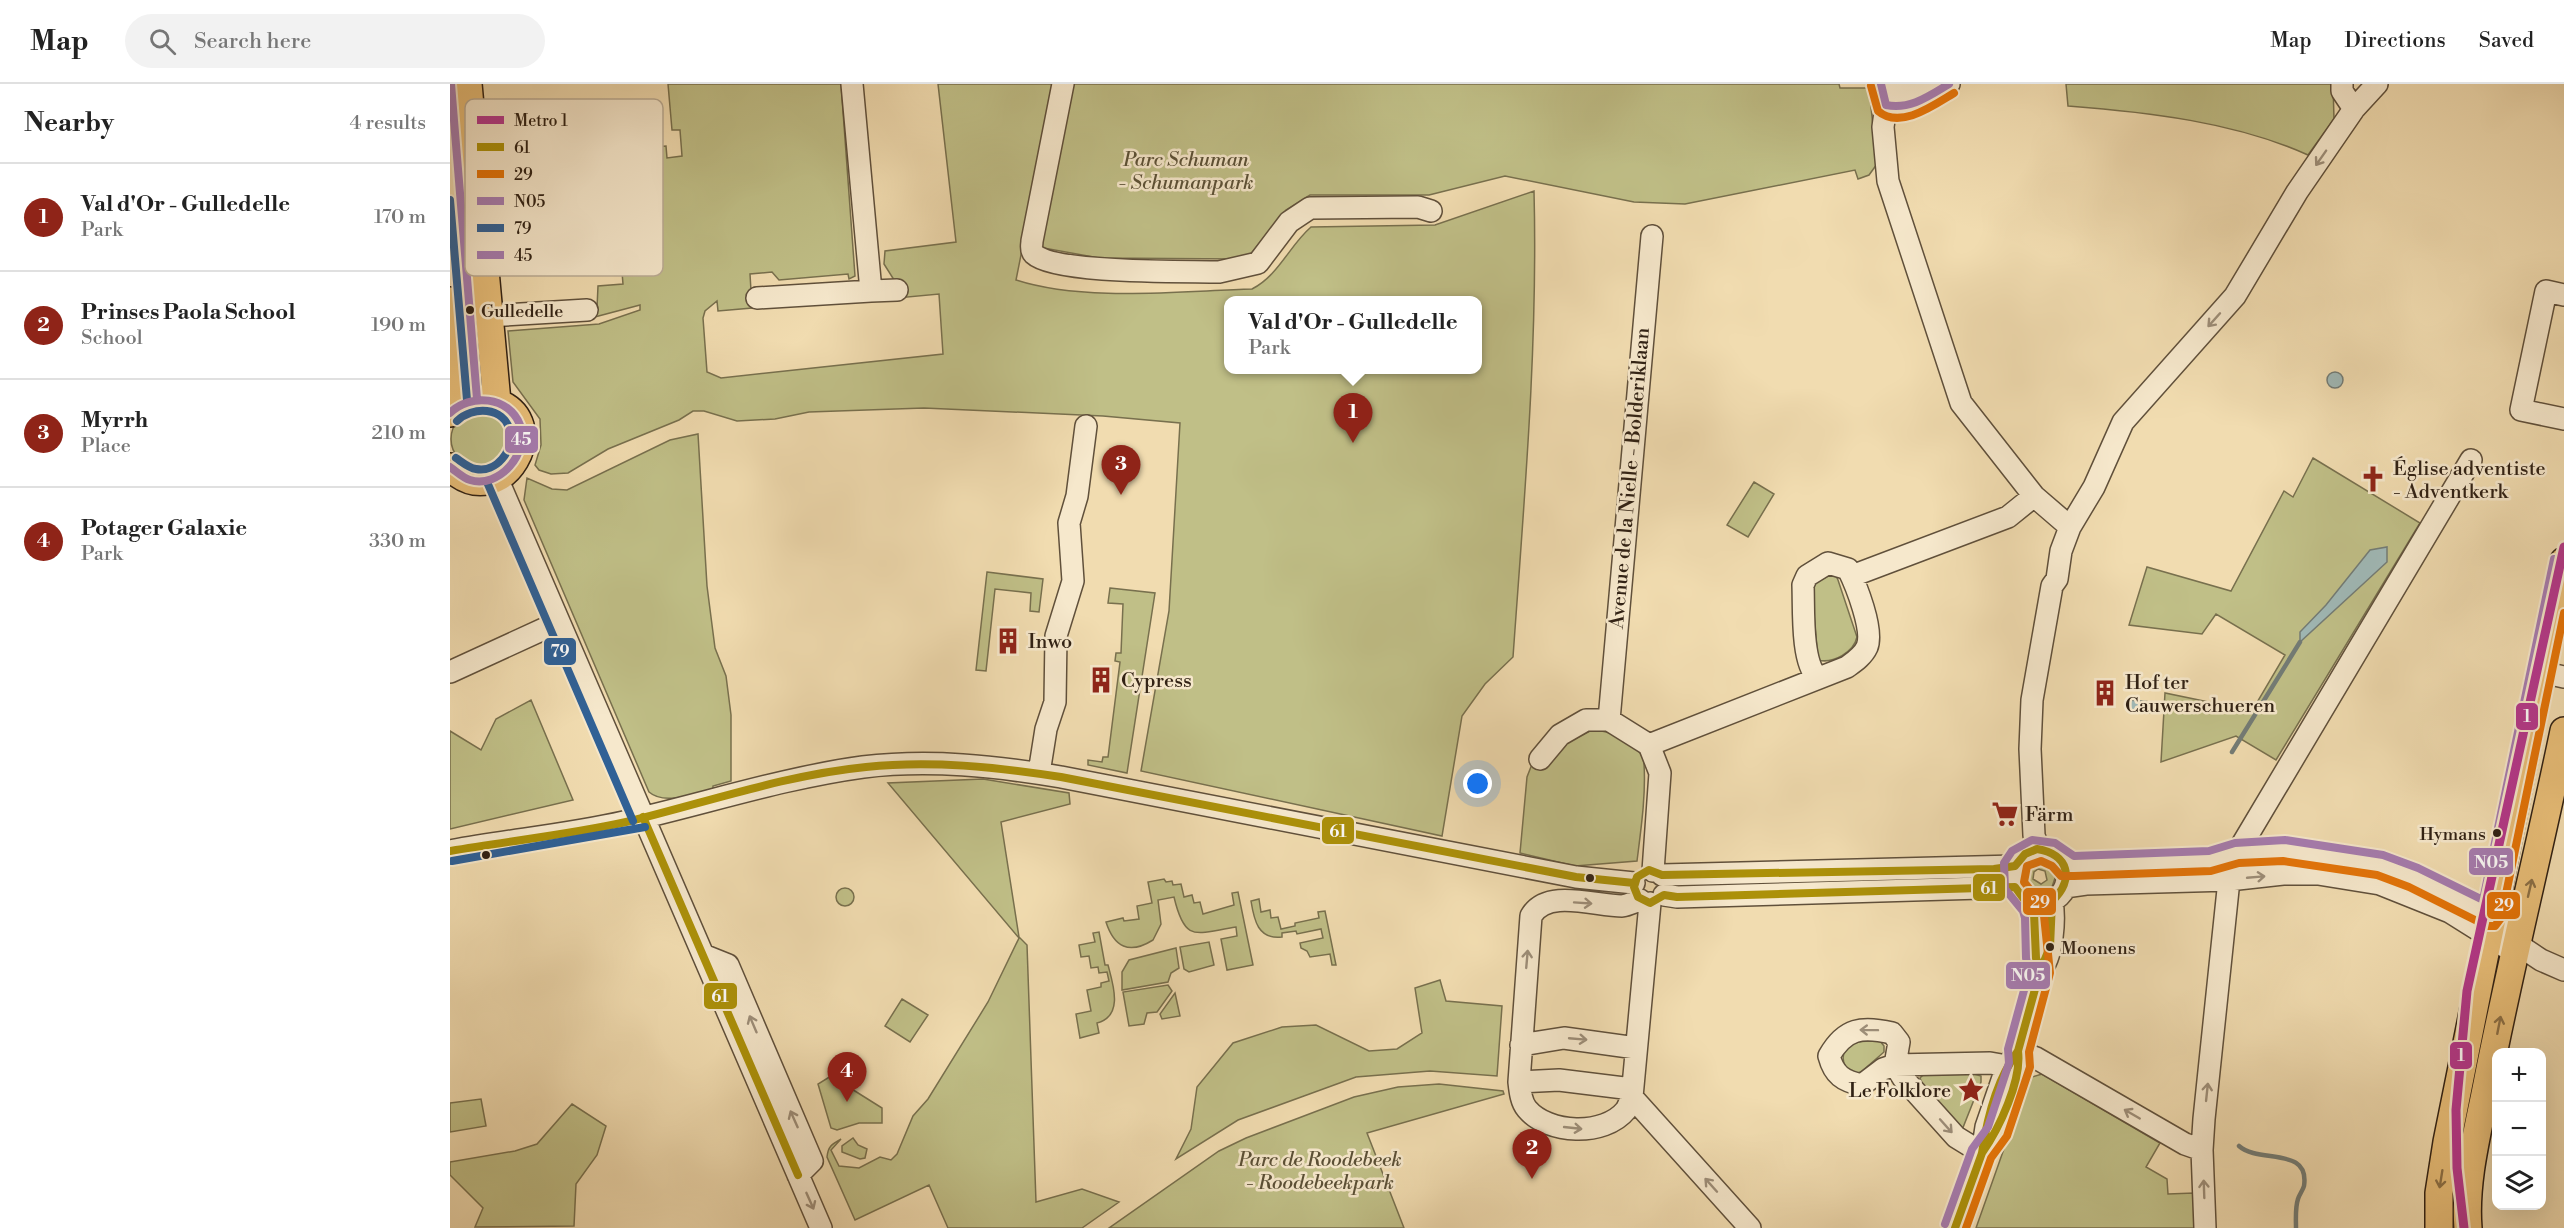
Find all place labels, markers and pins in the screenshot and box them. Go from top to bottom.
place label: Gulledelle [481,300,563,323]
marker: Gulledelle [464,304,476,316]
pin: 1 [1334,394,1372,443]
pin: 3 [1102,446,1140,495]
place label: Église adventiste - Adventkerk [2393,456,2546,505]
church icon: Église adventiste - Adventkerk [2358,464,2388,494]
building icon: Inwo [993,626,1023,656]
place label: Inwo [1028,630,1072,655]
building icon: Cypress [1086,665,1116,695]
place label: Cypress [1121,669,1192,694]
place label: Hof ter Cauwerschueren [2125,671,2275,719]
building icon: Hof ter Cauwerschueren [2090,678,2120,708]
supermarket icon: Färm [1990,799,2020,829]
place label: Färm [2025,803,2074,828]
place label: Hymans [2420,823,2486,846]
marker: Hymans [2491,827,2503,839]
unlabelled marker [480,849,492,861]
unlabelled marker [1584,872,1596,884]
place label: Moonens [2061,937,2136,960]
marker: Moonens [2044,941,2056,953]
pin: 4 [828,1052,866,1102]
place icon: Le Folklore [1956,1075,1986,1105]
place label: Le Folklore [1848,1079,1951,1104]
pin: 2 [1512,1130,1552,1179]

